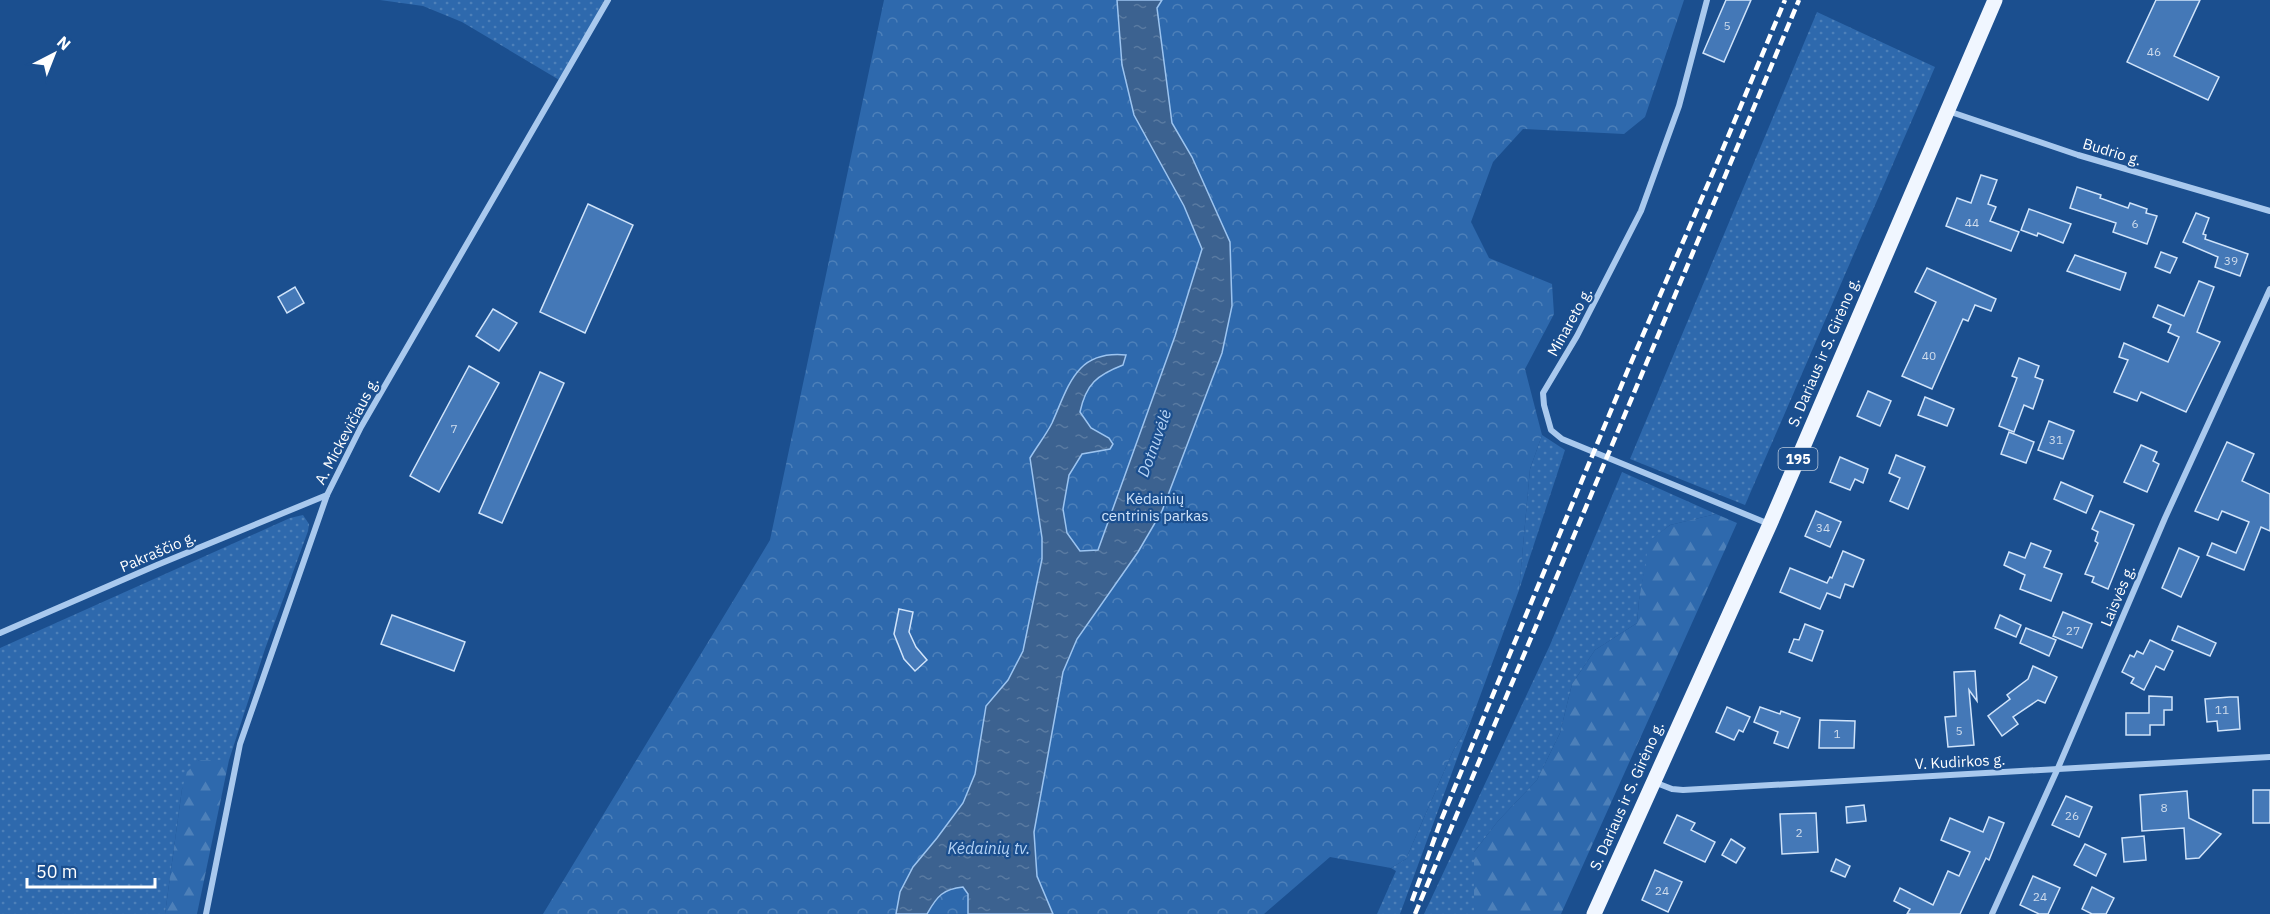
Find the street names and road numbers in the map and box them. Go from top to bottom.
street label: Budrio g. [2080,134,2144,169]
street label: S. Dariaus ir S. Girėno g. [1783,274,1864,429]
street label: Minareto g. [1543,284,1596,359]
street label: A. Mickevičiaus g. [310,374,383,488]
road number: 195 [1778,448,1818,470]
street label: Pakraščio g. [117,527,199,576]
street label: Laisvės g. [2096,562,2139,629]
street label: S. Dariaus ir S. Girėno g. [1585,719,1668,873]
street label: V. Kudirkos g. [1914,750,2006,773]

